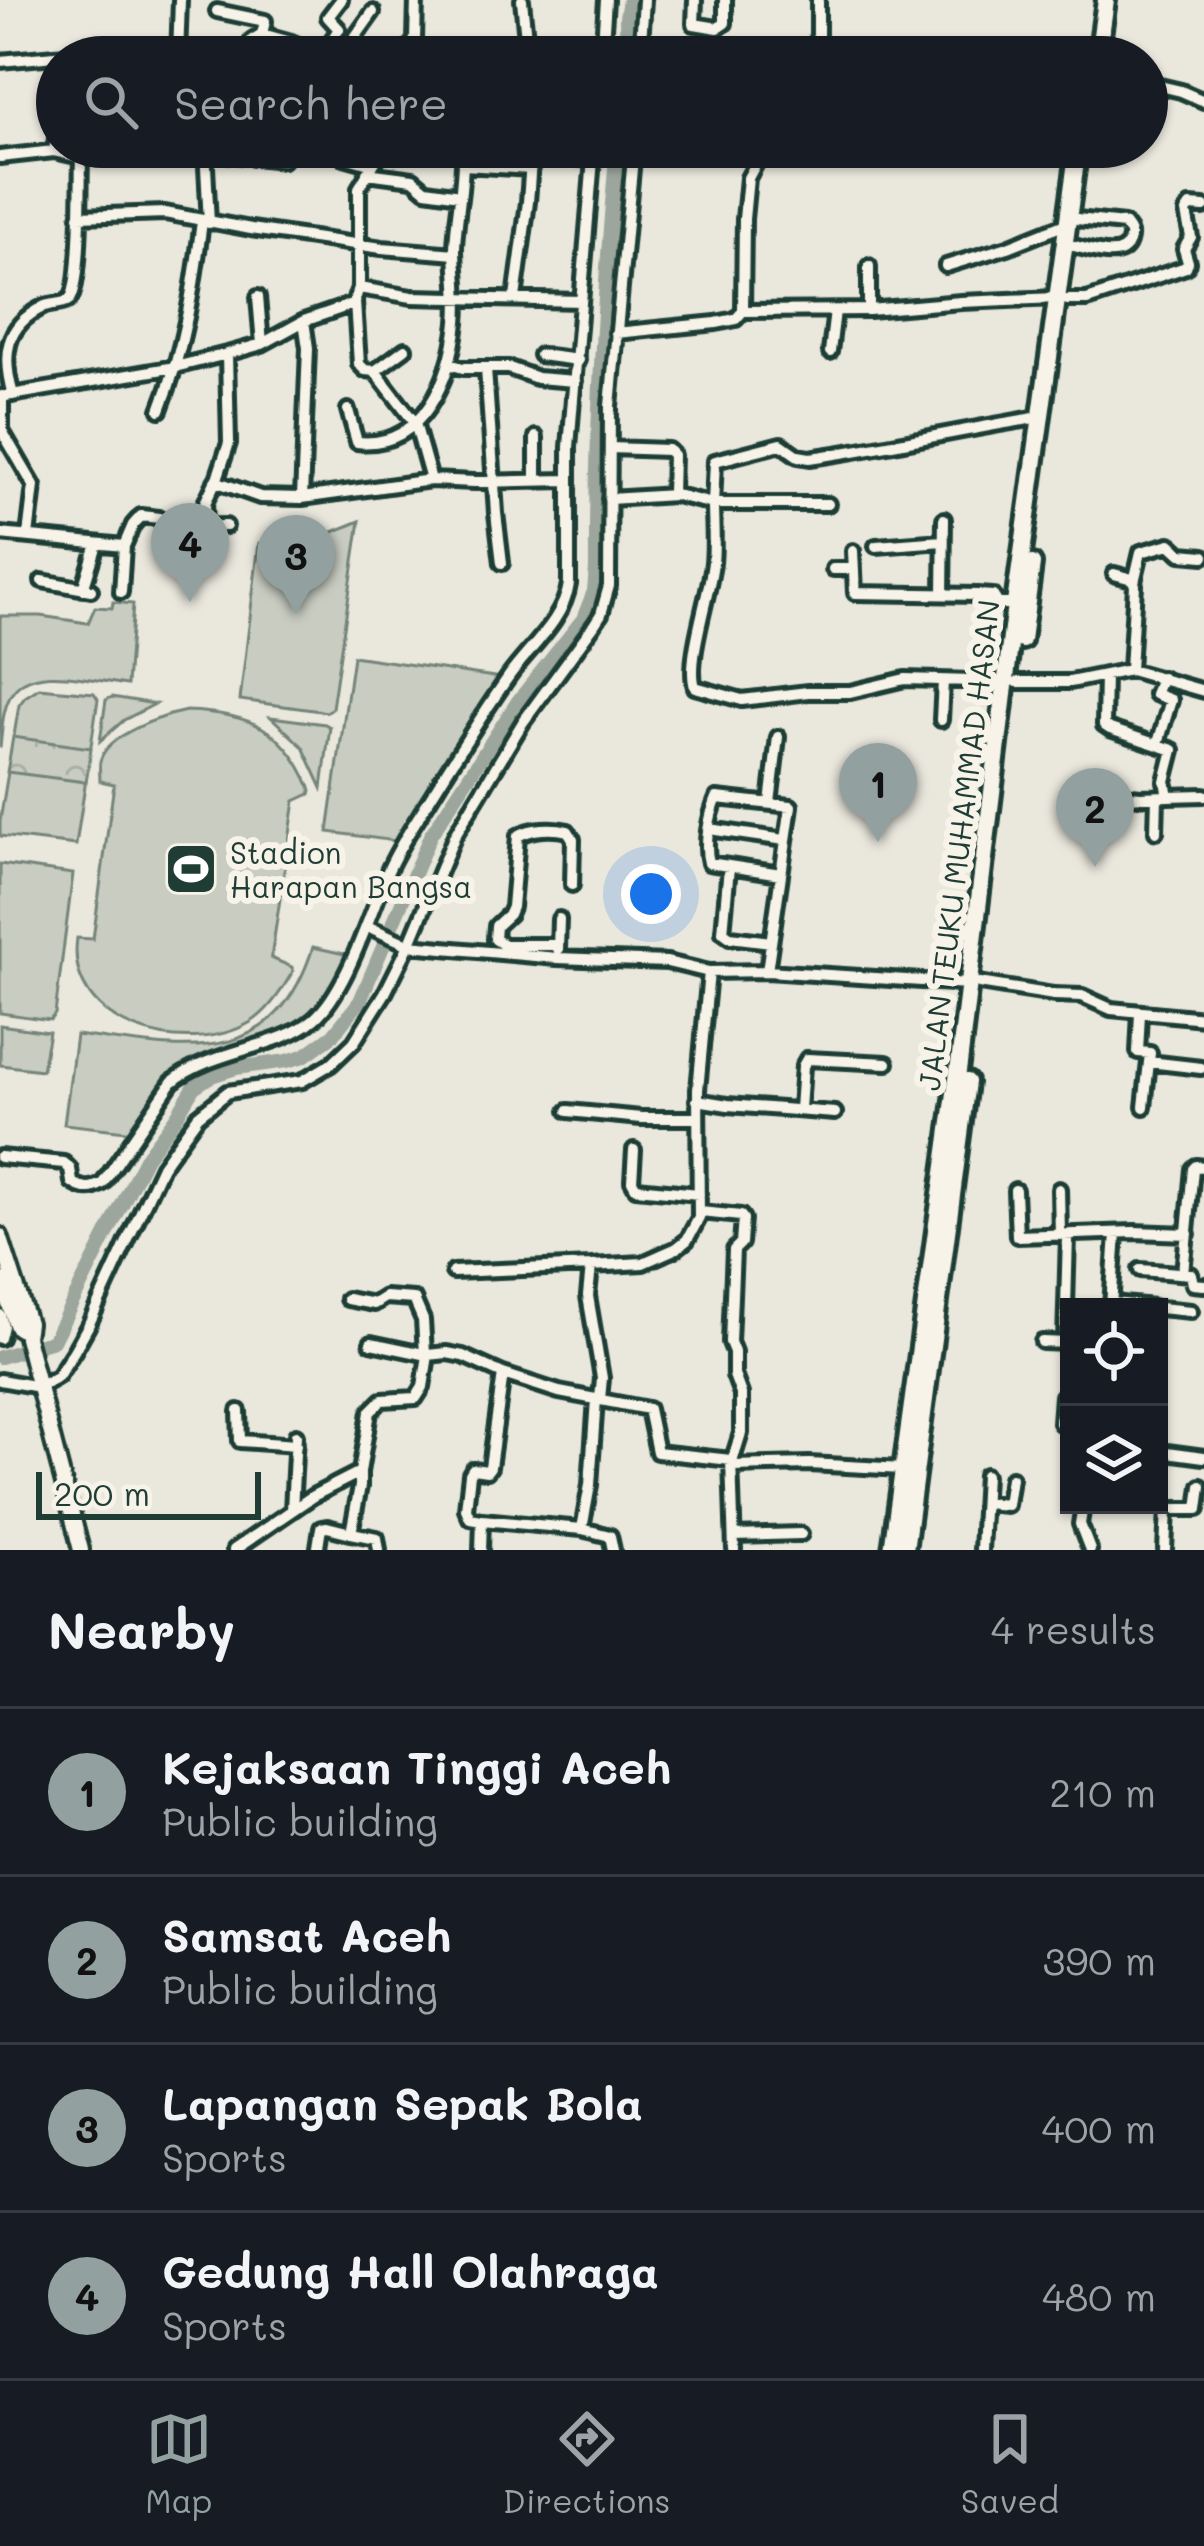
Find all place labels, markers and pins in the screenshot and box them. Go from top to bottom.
pin: 4 [151,503,229,602]
pin: 3 [257,515,335,614]
pin: 1 [839,743,917,842]
pin: 2 [1056,768,1134,867]
place label: Stadion Harapan Bangsa [230,832,472,906]
sports icon: Stadion Harapan Bangsa [163,841,219,897]

